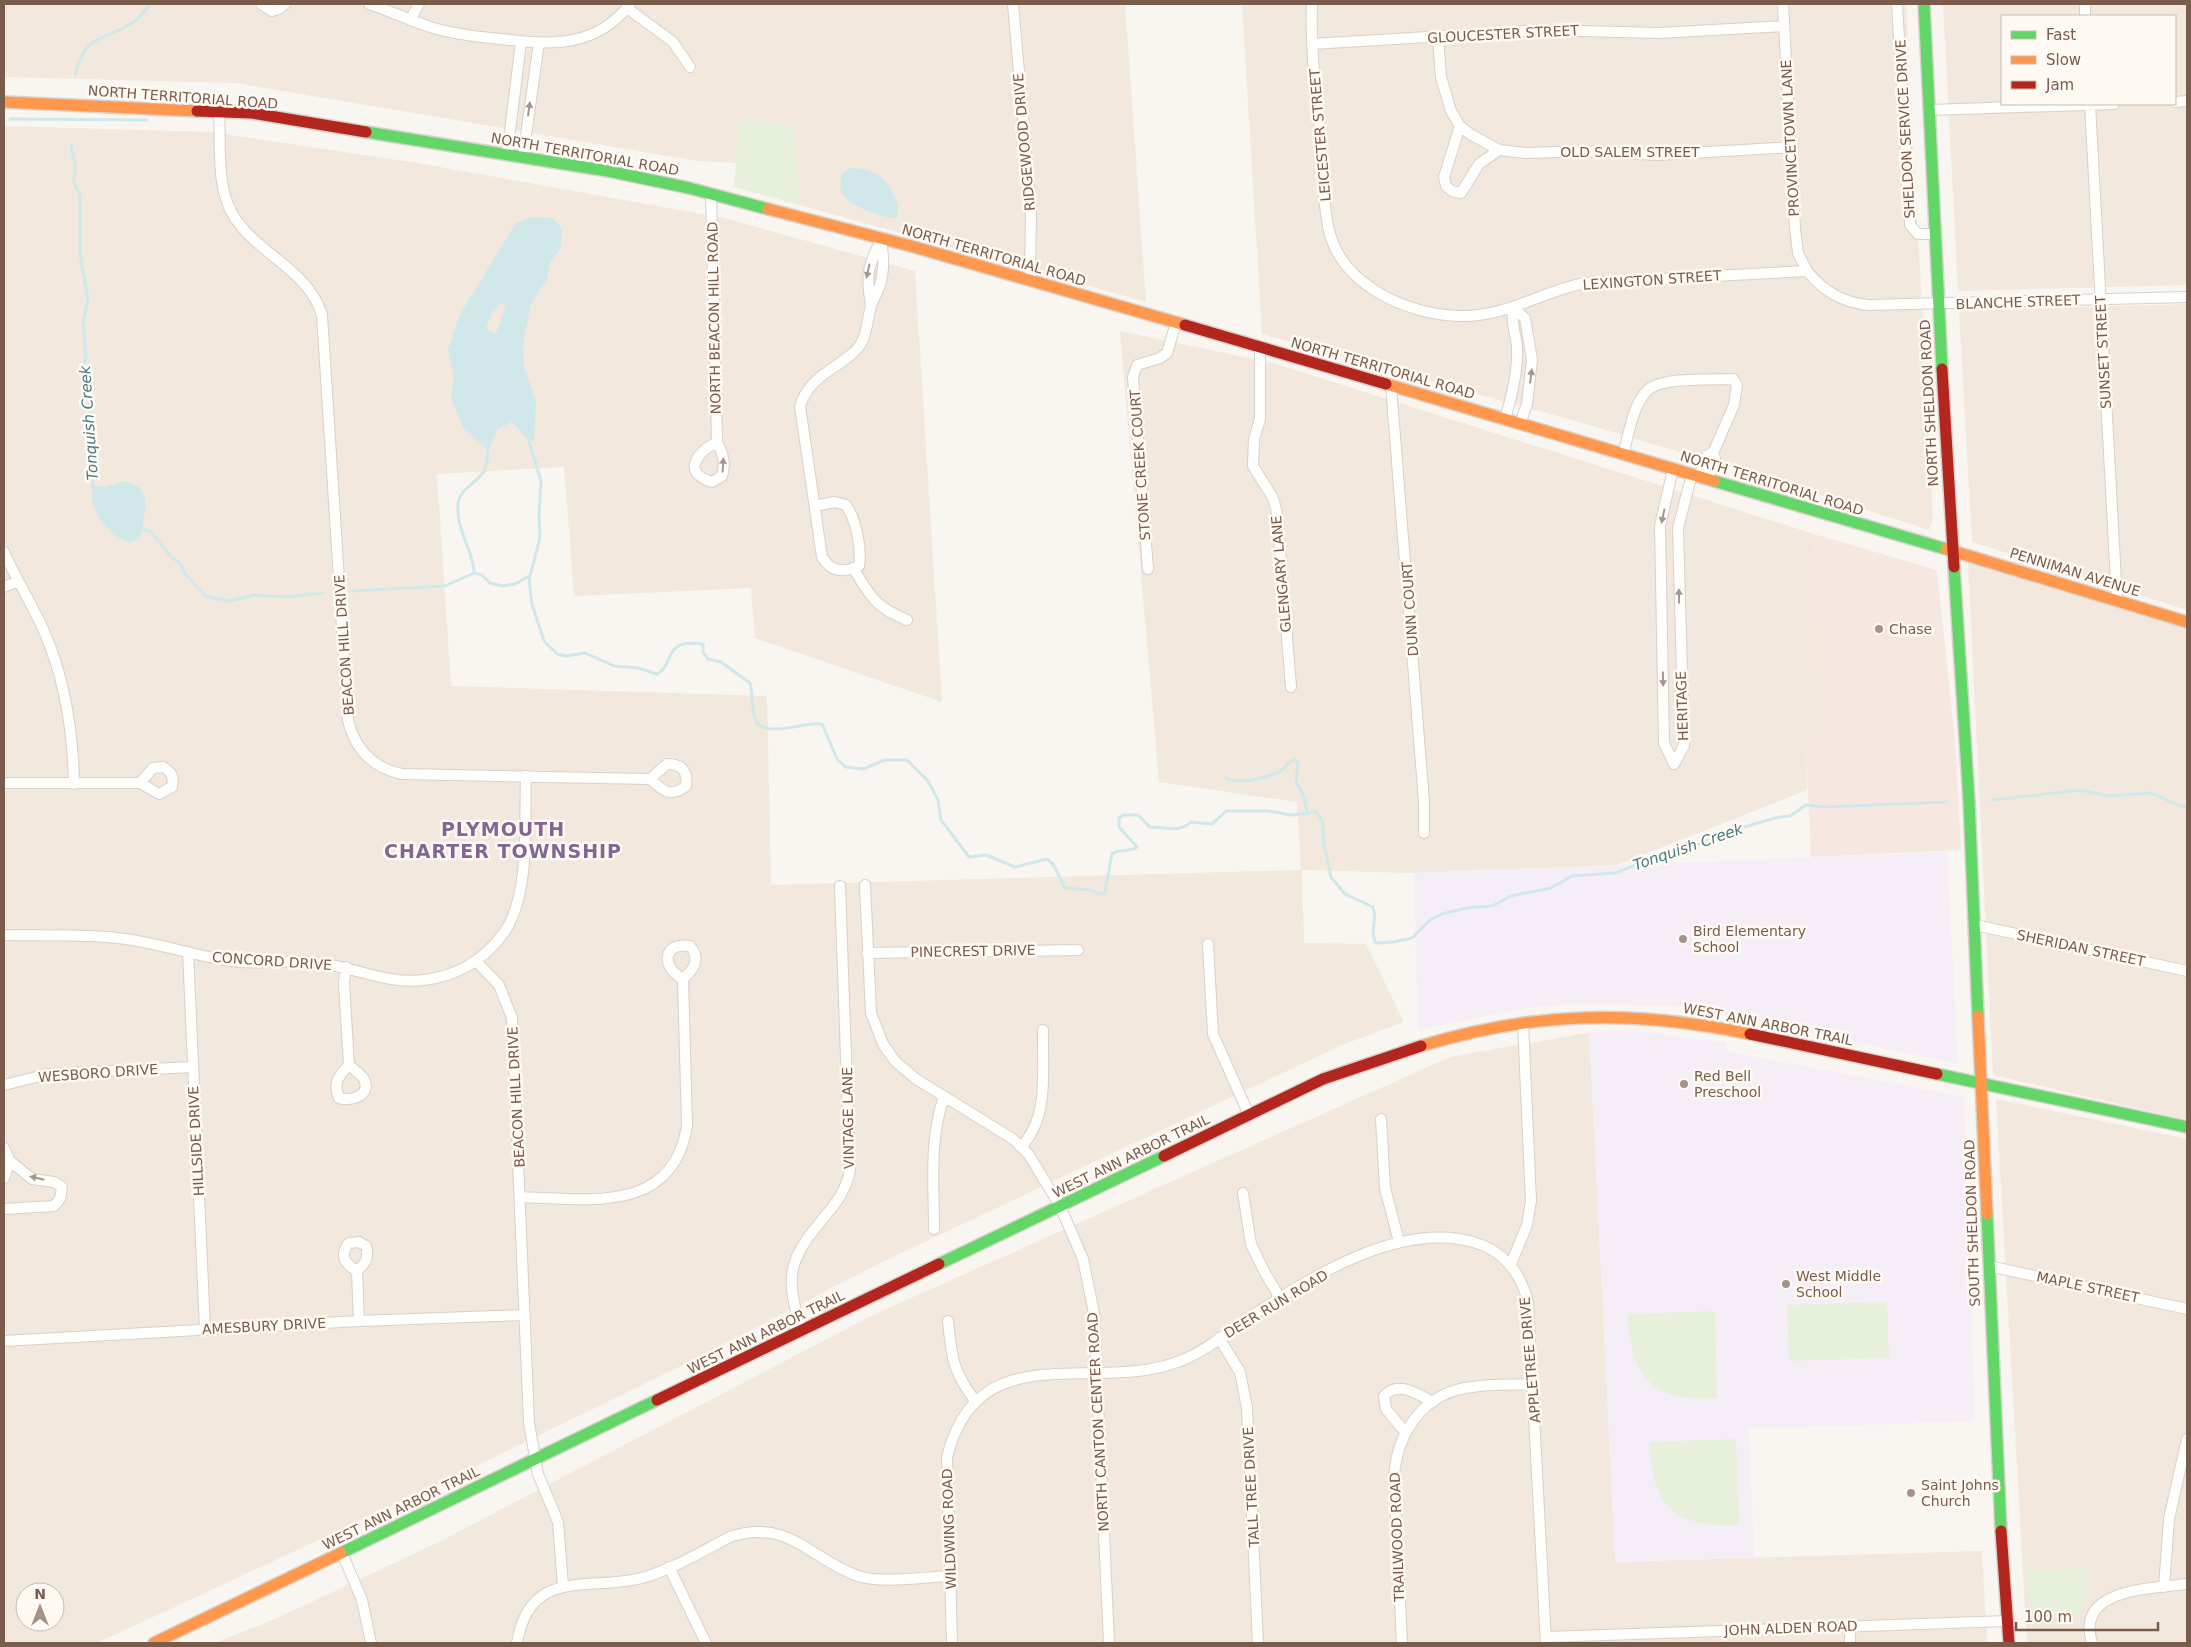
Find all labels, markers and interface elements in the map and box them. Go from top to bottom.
legend [2001,15,2176,105]
street label: GLOUCESTER STREET [1427,22,1580,46]
text: Fast [2046,26,2076,44]
street label: SHELDON SERVICE DRIVE [1892,39,1918,219]
text: Slow [2046,51,2081,69]
street label: PROVINCETOWN LANE [1778,59,1802,217]
street label: LEICESTER STREET [1306,67,1334,202]
street label: RIDGEWOOD DRIVE [1010,72,1038,212]
text: Jam [2045,76,2074,94]
street label: NORTH TERRITORIAL ROAD [87,82,279,112]
one-way arrow [526,101,534,117]
street label: NORTH TERRITORIAL ROAD [490,130,680,178]
street label: OLD SALEM STREET [1560,144,1700,160]
street label: NORTH BEACON HILL ROAD [704,221,724,415]
street label: NORTH TERRITORIAL ROAD [900,221,1088,289]
one-way arrow [864,264,872,279]
street label: LEXINGTON STREET [1582,267,1722,293]
street label: BLANCHE STREET [1955,292,2081,312]
street label: SUNSET STREET [2092,294,2114,409]
street label: NORTH SHELDON ROAD [1917,319,1941,487]
street label: NORTH TERRITORIAL ROAD [1289,334,1477,402]
water label: Tonquish Creek [76,364,102,481]
one-way arrow [1527,368,1535,384]
street label: STONE CREEK COURT [1127,389,1153,541]
street label: NORTH TERRITORIAL ROAD [1678,447,1866,519]
one-way arrow [719,456,727,472]
one-way arrow [1658,509,1666,525]
street label: GLENGARY LANE [1268,515,1294,633]
street label: PENNIMAN AVENUE [2008,545,2142,599]
street label: DUNN COURT [1399,561,1421,657]
street label: BEACON HILL DRIVE [331,574,357,716]
one-way arrow [1675,587,1683,603]
place label: Chase [1889,621,1932,637]
marker: Chase [1873,623,1885,635]
one-way arrow [1659,671,1667,687]
street label: HERITAGE [1673,671,1691,741]
district label: PLYMOUTH CHARTER TOWNSHIP [384,818,622,862]
water label: Tonquish Creek [1631,819,1747,874]
place label: Bird Elementary School [1693,923,1806,955]
street label: SHERIDAN STREET [2015,927,2147,969]
marker: Bird Elementary School [1677,933,1689,945]
street label: PINECREST DRIVE [910,942,1036,960]
street label: CONCORD DRIVE [212,949,332,973]
street label: WEST ANN ARBOR TRAIL [1682,1000,1854,1048]
street label: BEACON HILL DRIVE [504,1026,528,1168]
street label: WESBORO DRIVE [37,1061,159,1085]
street label: VINTAGE LANE [839,1067,857,1169]
place label: Red Bell Preschool [1694,1068,1761,1100]
marker: Red Bell Preschool [1678,1078,1690,1090]
street label: HILLSIDE DRIVE [185,1085,207,1197]
street label: WEST ANN ARBOR TRAIL [1050,1111,1212,1201]
street label: SOUTH SHELDON ROAD [1961,1139,1983,1307]
one-way arrow [29,1174,44,1182]
street label: DEER RUN ROAD [1221,1267,1331,1341]
place label: West Middle School [1796,1268,1881,1300]
street label: MAPLE STREET [2035,1268,2141,1306]
marker: West Middle School [1780,1278,1792,1290]
street label: WEST ANN ARBOR TRAIL [685,1287,847,1377]
street label: APPLETREE DRIVE [1517,1296,1543,1424]
street label: NORTH CANTON CENTER ROAD [1084,1312,1112,1532]
street label: AMESBURY DRIVE [202,1315,326,1337]
street label: TALL TREE DRIVE [1240,1426,1262,1549]
street label: WEST ANN ARBOR TRAIL [320,1463,482,1553]
street label: WILDWING ROAD [939,1468,959,1590]
street label: TRAILWOOD ROAD [1387,1472,1407,1603]
place label: Saint Johns Church [1921,1477,1999,1509]
marker: Saint Johns Church [1905,1487,1917,1499]
north arrow [15,1582,65,1632]
text: N [34,1586,46,1602]
scale bar [2016,1600,2158,1632]
text: 100 m [2024,1608,2072,1626]
street label: JOHN ALDEN ROAD [1723,1618,1858,1638]

